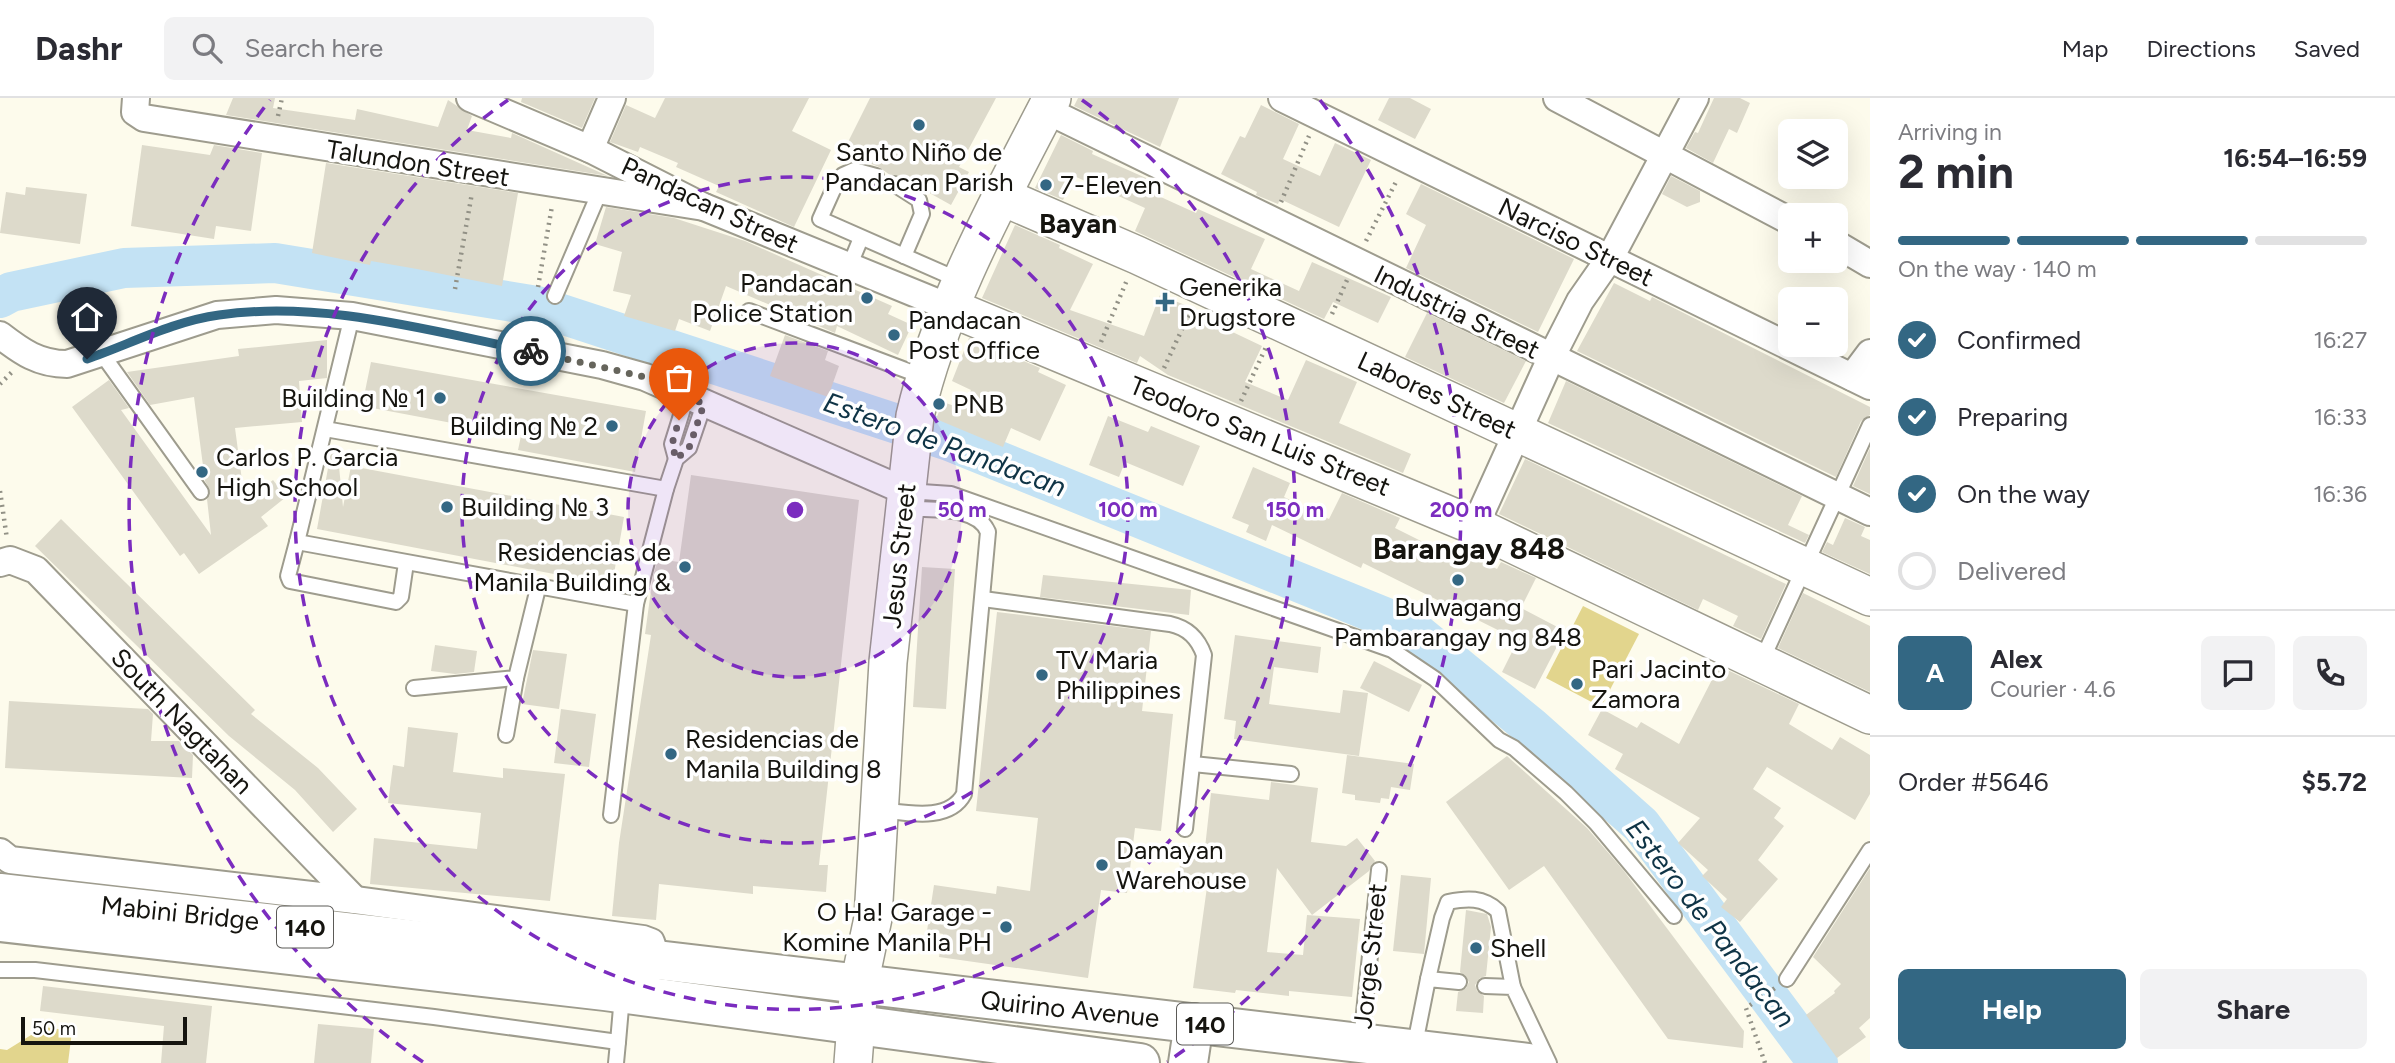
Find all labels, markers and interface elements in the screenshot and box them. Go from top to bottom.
search box [164,17,654,80]
text: Dashr [35,29,122,68]
icon: search [188,29,226,67]
text: Search here [244,32,383,64]
text: Map [2062,34,2108,63]
text: Directions [2146,34,2256,63]
text: Saved [2294,34,2360,63]
marker: Santo Niño de Pandacan Parish [911,117,927,133]
text: Arriving in [1898,118,2002,146]
map controls [1778,119,1848,357]
button: layers [1778,119,1848,189]
street label: Talundon Street [324,133,512,193]
place label: Santo Niño de Pandacan Parish [825,136,1013,198]
text: 16:54–16:59 [2223,142,2367,174]
text: 2 min [1898,144,2014,200]
street label: Pandacan Street [616,150,804,260]
place label: 7-Eleven [1060,169,1162,201]
marker: 7-Eleven [1038,177,1054,193]
street label: Narciso Street [1493,191,1659,293]
button: + [1778,203,1848,273]
district label: Bayan [1039,206,1117,240]
text: On the way · 140 m [1898,255,2097,283]
street label: Industria Street [1369,258,1545,366]
place label: Pandacan Police Station [692,267,853,329]
place label: Generika Drugstore [1179,271,1295,333]
pin [57,287,117,359]
button: − [1778,287,1848,357]
marker: Pandacan Police Station [859,290,875,306]
marker: Generika Drugstore [1157,294,1173,310]
icon: home [68,298,106,336]
place label: Pandacan Post Office [908,304,1040,366]
courier [496,316,566,386]
icon: check [1898,321,1936,359]
text: Confirmed [1957,324,2081,356]
text: 16:27 [2313,326,2367,354]
marker: Pandacan Post Office [886,327,902,343]
icon: bike [512,332,550,370]
street label: Labores Street [1353,344,1522,446]
pin [649,348,709,420]
icon: bag [660,359,698,397]
street label: Teodoro San Luis Street [1125,369,1395,503]
place label: Building № 1 [281,382,426,414]
water label: Estero de Pandacan [819,384,1071,504]
place label: PNB [953,388,1004,420]
marker: Building № 1 [432,390,448,406]
marker: PNB [931,396,947,412]
icon: check [1898,398,1936,436]
text: Preparing [1957,401,2068,433]
text: 16:33 [2314,403,2367,431]
place label: Building № 2 [450,410,598,442]
marker: Building № 2 [604,418,620,434]
place label: Carlos P. Garcia High School [216,441,398,503]
marker: Carlos P. Garcia High School [194,464,210,480]
icon: check [1898,475,1936,513]
text: On the way [1957,478,2090,510]
text: 16:36 [2313,480,2367,508]
street label: Jesus Street [875,482,923,630]
place label: Building № 3 [461,491,609,523]
text: 50 m [937,497,987,522]
text: 100 m [1098,497,1158,522]
text: 150 m [1266,497,1324,522]
text: 200 m [1430,497,1492,522]
centre of rings [783,498,807,522]
marker: Building № 3 [439,499,455,515]
district label: Barangay 848 [1373,530,1565,567]
place label: Residencias de Manila Building & [473,536,671,598]
text: Delivered [1957,555,2066,587]
marker: Residencias de Manila Building & [677,559,693,575]
marker: Bulwagang Pambarangay ng 848 [1450,572,1466,588]
place label: Bulwagang Pambarangay ng 848 [1334,591,1582,653]
button: chat [2201,636,2275,710]
button: phone [2293,636,2367,710]
street label: South Nagtahan [104,641,260,801]
text: Alex [1990,643,2043,675]
place label: TV Maria Philippines [1056,644,1181,706]
place label: Pari Jacinto Zamora [1591,653,1726,715]
text: A [1926,657,1944,689]
marker: TV Maria Philippines [1034,667,1050,683]
text: Courier · 4.6 [1990,675,2116,703]
marker: Pari Jacinto Zamora [1569,676,1585,692]
place label: Residencias de Manila Building 8 [685,723,882,785]
marker: Residencias de Manila Building 8 [663,746,679,762]
text: Order #5646 [1898,766,2049,798]
text: $5.72 [2302,766,2367,798]
water label: Estero de Pandacan [1619,812,1803,1034]
place label: Damayan Warehouse [1116,834,1247,896]
marker: Damayan Warehouse [1094,857,1110,873]
street label: Jorge Street [1346,882,1394,1030]
street label: Mabini Bridge [99,889,261,937]
place label: O Ha! Garage - Komine Manila PH [782,896,992,958]
road number: 140 [277,906,333,948]
marker: O Ha! Garage - Komine Manila PH [998,919,1014,935]
place label: Shell [1490,932,1546,964]
marker: Shell [1468,940,1484,956]
button: Help [1898,969,2126,1049]
button: Share [2140,969,2367,1049]
street label: Quirino Avenue [979,984,1161,1034]
road number: 140 [1177,1004,1233,1044]
scale bar [21,1014,187,1046]
text: 50 m [32,1017,76,1040]

